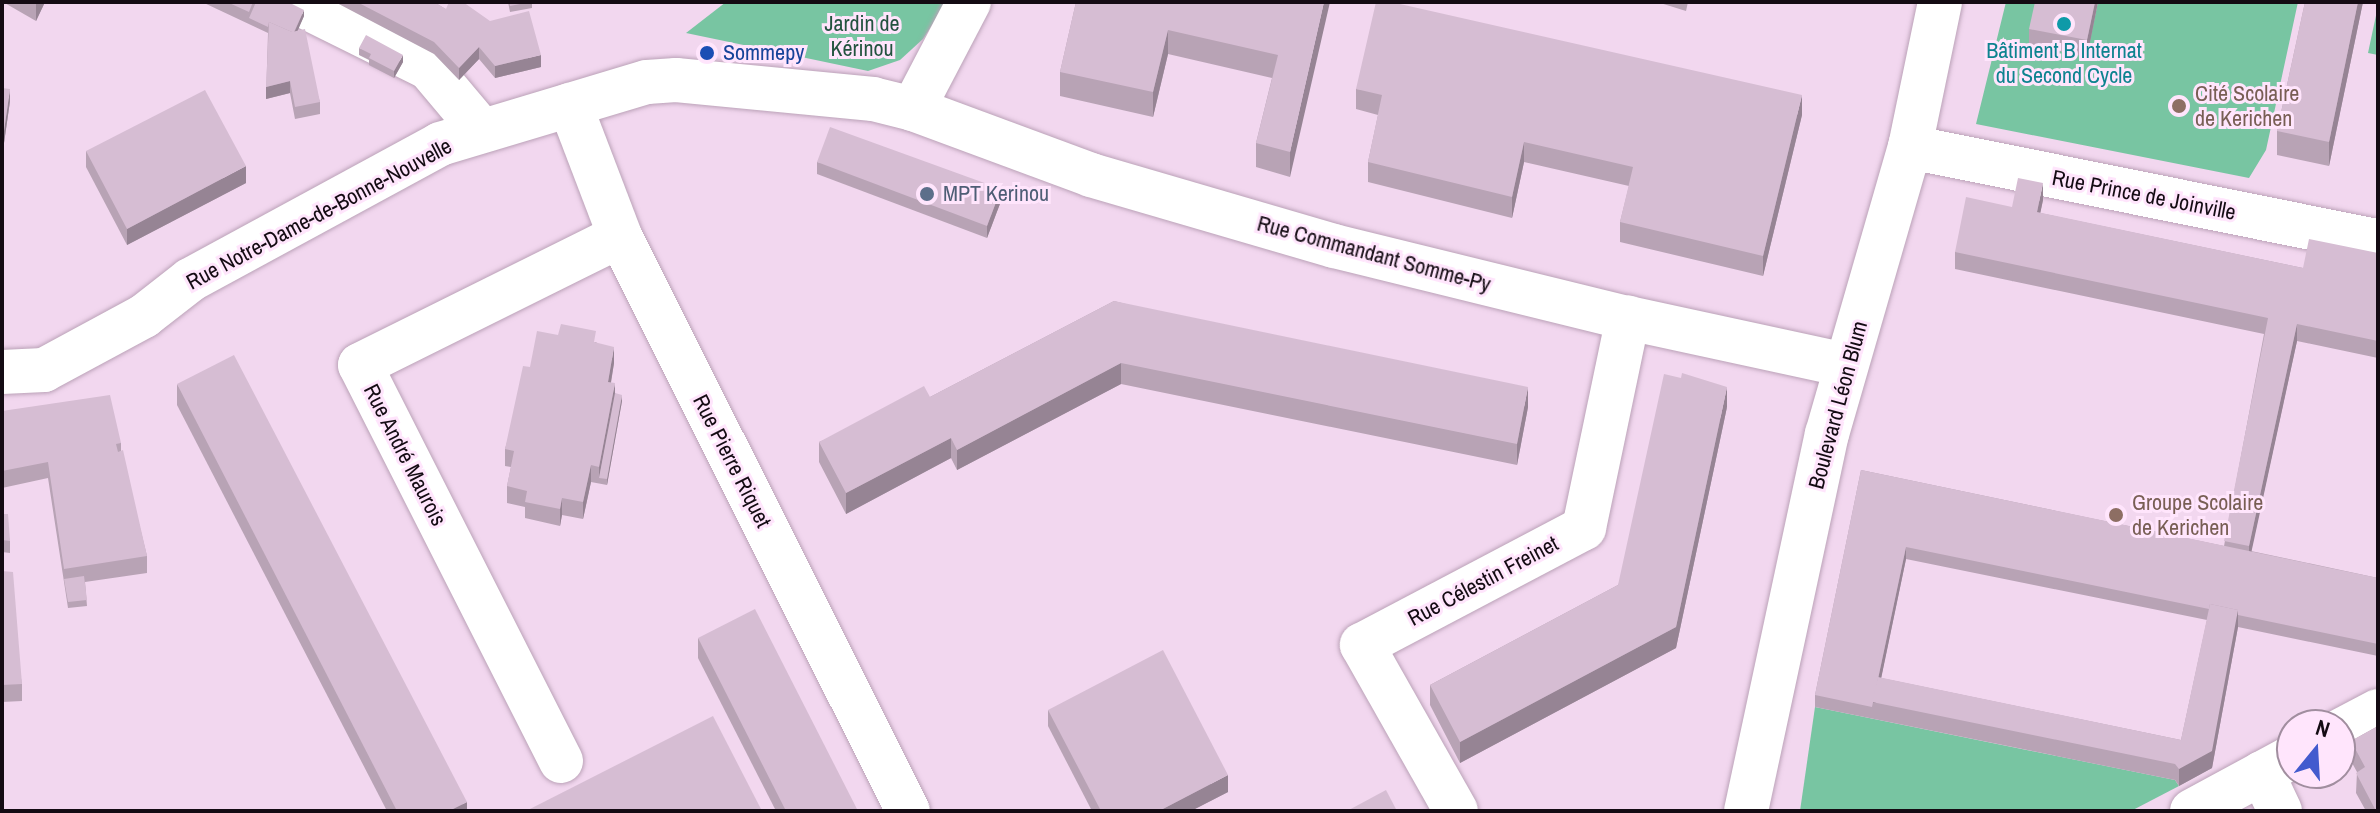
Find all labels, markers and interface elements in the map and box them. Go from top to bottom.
park label: Jardin de Kérinou [824,10,900,62]
marker: Bâtiment B Internat du Second Cycle [2055,15,2073,33]
place label: Bâtiment B Internat du Second Cycle [1986,37,2142,88]
place label: Sommepy [723,40,804,66]
marker: Sommepy [698,44,716,62]
place label: Cité Scolaire de Kerichen [2195,80,2299,132]
marker: Cité Scolaire de Kerichen [2170,97,2188,115]
street label: Rue Notre-Dame-de-Bonne-Nouvelle [182,133,456,295]
street label: Rue Prince de Joinville [2050,164,2238,226]
place label: MPT Kerinou [943,181,1049,207]
marker: MPT Kerinou [918,185,936,203]
street label: Rue Commandant Somme-Py [1254,210,1494,298]
street label: Boulevard Léon Blum [1803,318,1873,492]
street label: Rue André Maurois [358,379,452,531]
street label: Rue Pierre Riquet [687,390,777,532]
place label: Groupe Scolaire de Kerichen [2132,489,2263,540]
marker: Groupe Scolaire de Kerichen [2107,506,2125,524]
street label: Rue Célestin Freinet [1403,530,1563,632]
north arrow [2276,709,2356,789]
text: N [2312,712,2334,744]

